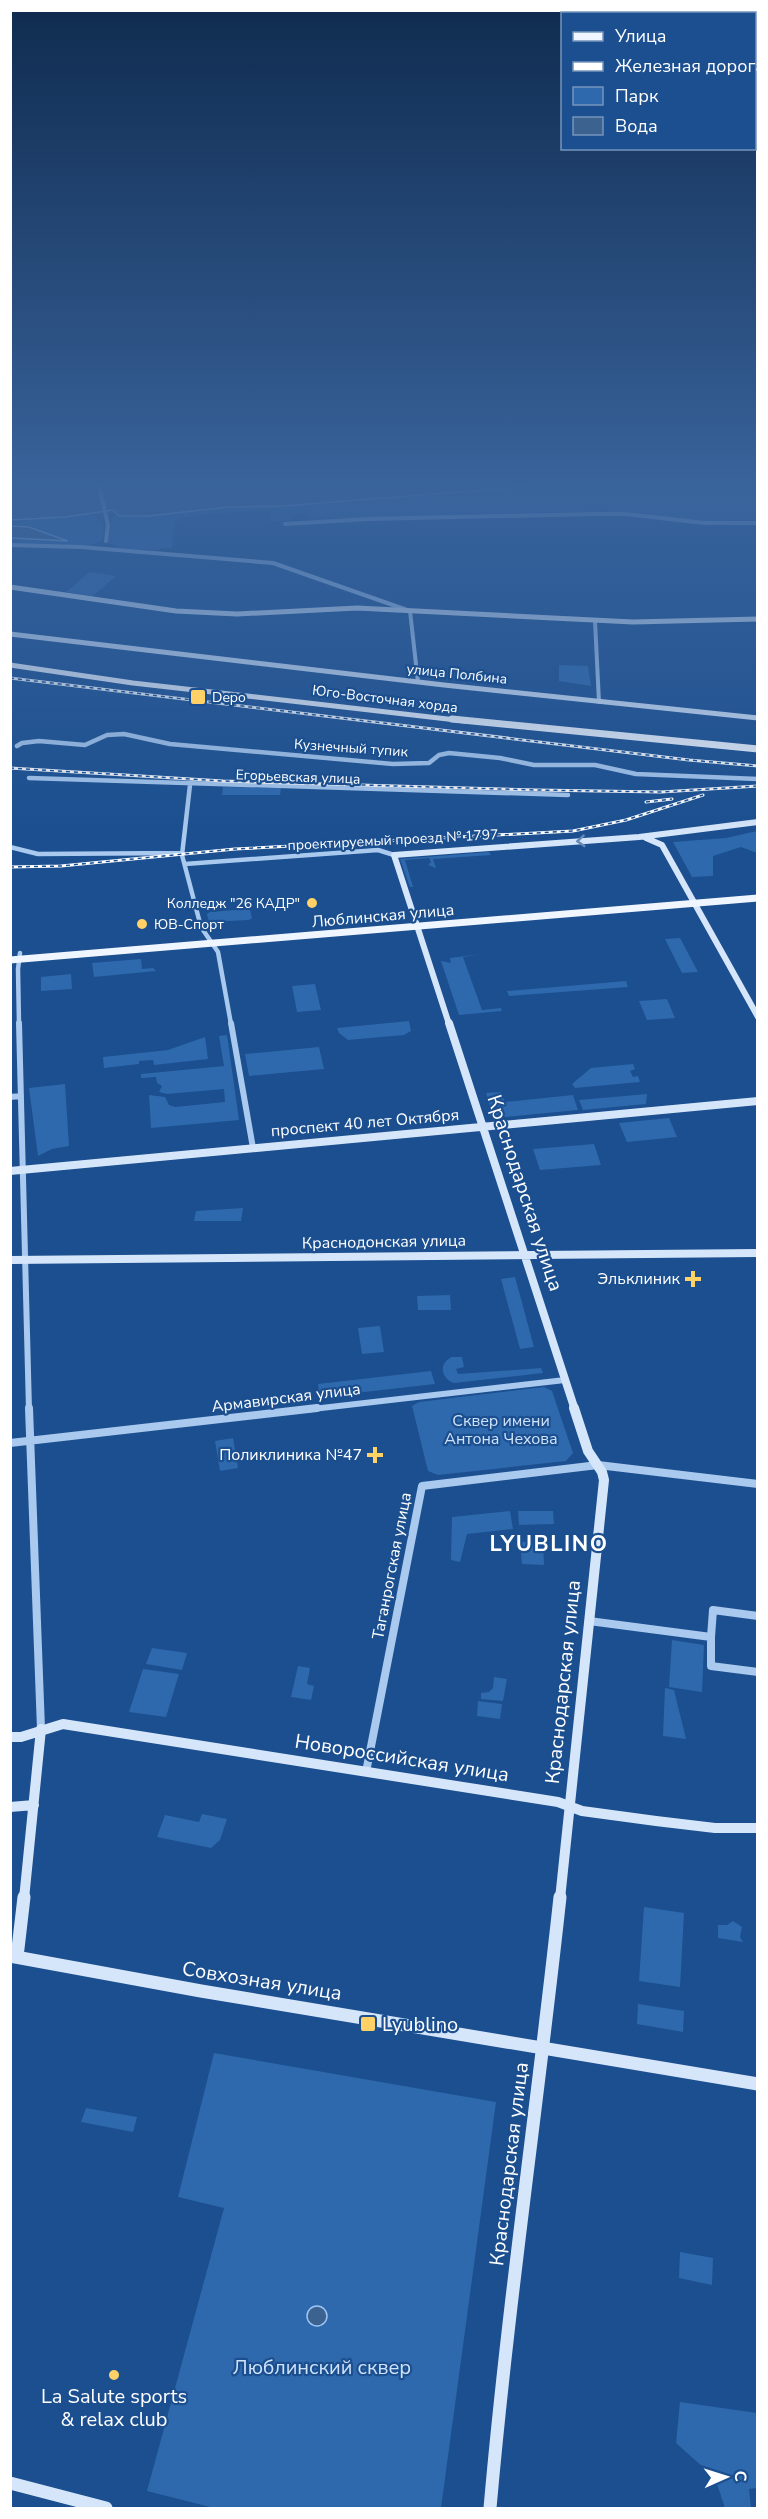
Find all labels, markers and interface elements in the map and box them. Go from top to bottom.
legend [561,12,756,150]
text: Улица [614,24,666,48]
text: Железная дорога [615,54,765,78]
text: Парк [615,84,659,108]
text: Вода [615,114,658,138]
street label: улица Полбина [406,659,508,689]
street label: Юго-Восточная хорда [311,681,459,717]
marker: Depo [189,688,207,706]
place label: Depo [212,688,246,707]
street label: Кузнечный тупик [293,735,409,761]
street label: Егорьевская улица [235,765,361,789]
street label: проектируемый проезд № 1797 [287,825,499,855]
one-way arrow [576,834,585,847]
place label: Колледж "26 КАДР" [167,894,300,913]
marker: Колледж "26 КАДР" [305,896,319,910]
street label: Люблинская улица [311,899,455,933]
place label: ЮВ-Спорт [154,915,224,934]
marker: ЮВ-Спорт [135,917,149,931]
street label: Краснодарская улица [480,1091,570,1295]
street label: проспект 40 лет Октября [270,1104,460,1142]
street label: Краснодонская улица [302,1230,466,1254]
place label: Эльклиник [598,1268,681,1290]
marker: Эльклиник [684,1270,702,1288]
street label: Армавирская улица [210,1378,362,1418]
park label: Сквер имени Антона Чехова [444,1410,558,1450]
place label: Поликлиника №47 [219,1444,362,1466]
marker: Поликлиника №47 [366,1446,384,1464]
street label: Таганрогская улица [367,1491,417,1641]
district label: LYUBLINO [489,1529,609,1559]
street label: Краснодарская улица [539,1579,587,1785]
street label: Новороссийская улица [293,1728,511,1788]
street label: Совхозная улица [180,1955,344,2007]
place label: Lyublino [382,2011,458,2038]
marker: Lyublino [359,2015,377,2033]
street label: Краснодарская улица [483,2061,535,2267]
park label: Люблинский сквер [233,2354,411,2381]
marker: La Salute sports & relax club [107,2368,121,2382]
place label: La Salute sports & relax club [41,2383,187,2433]
north arrow [696,2447,756,2507]
text: С [729,2470,751,2482]

